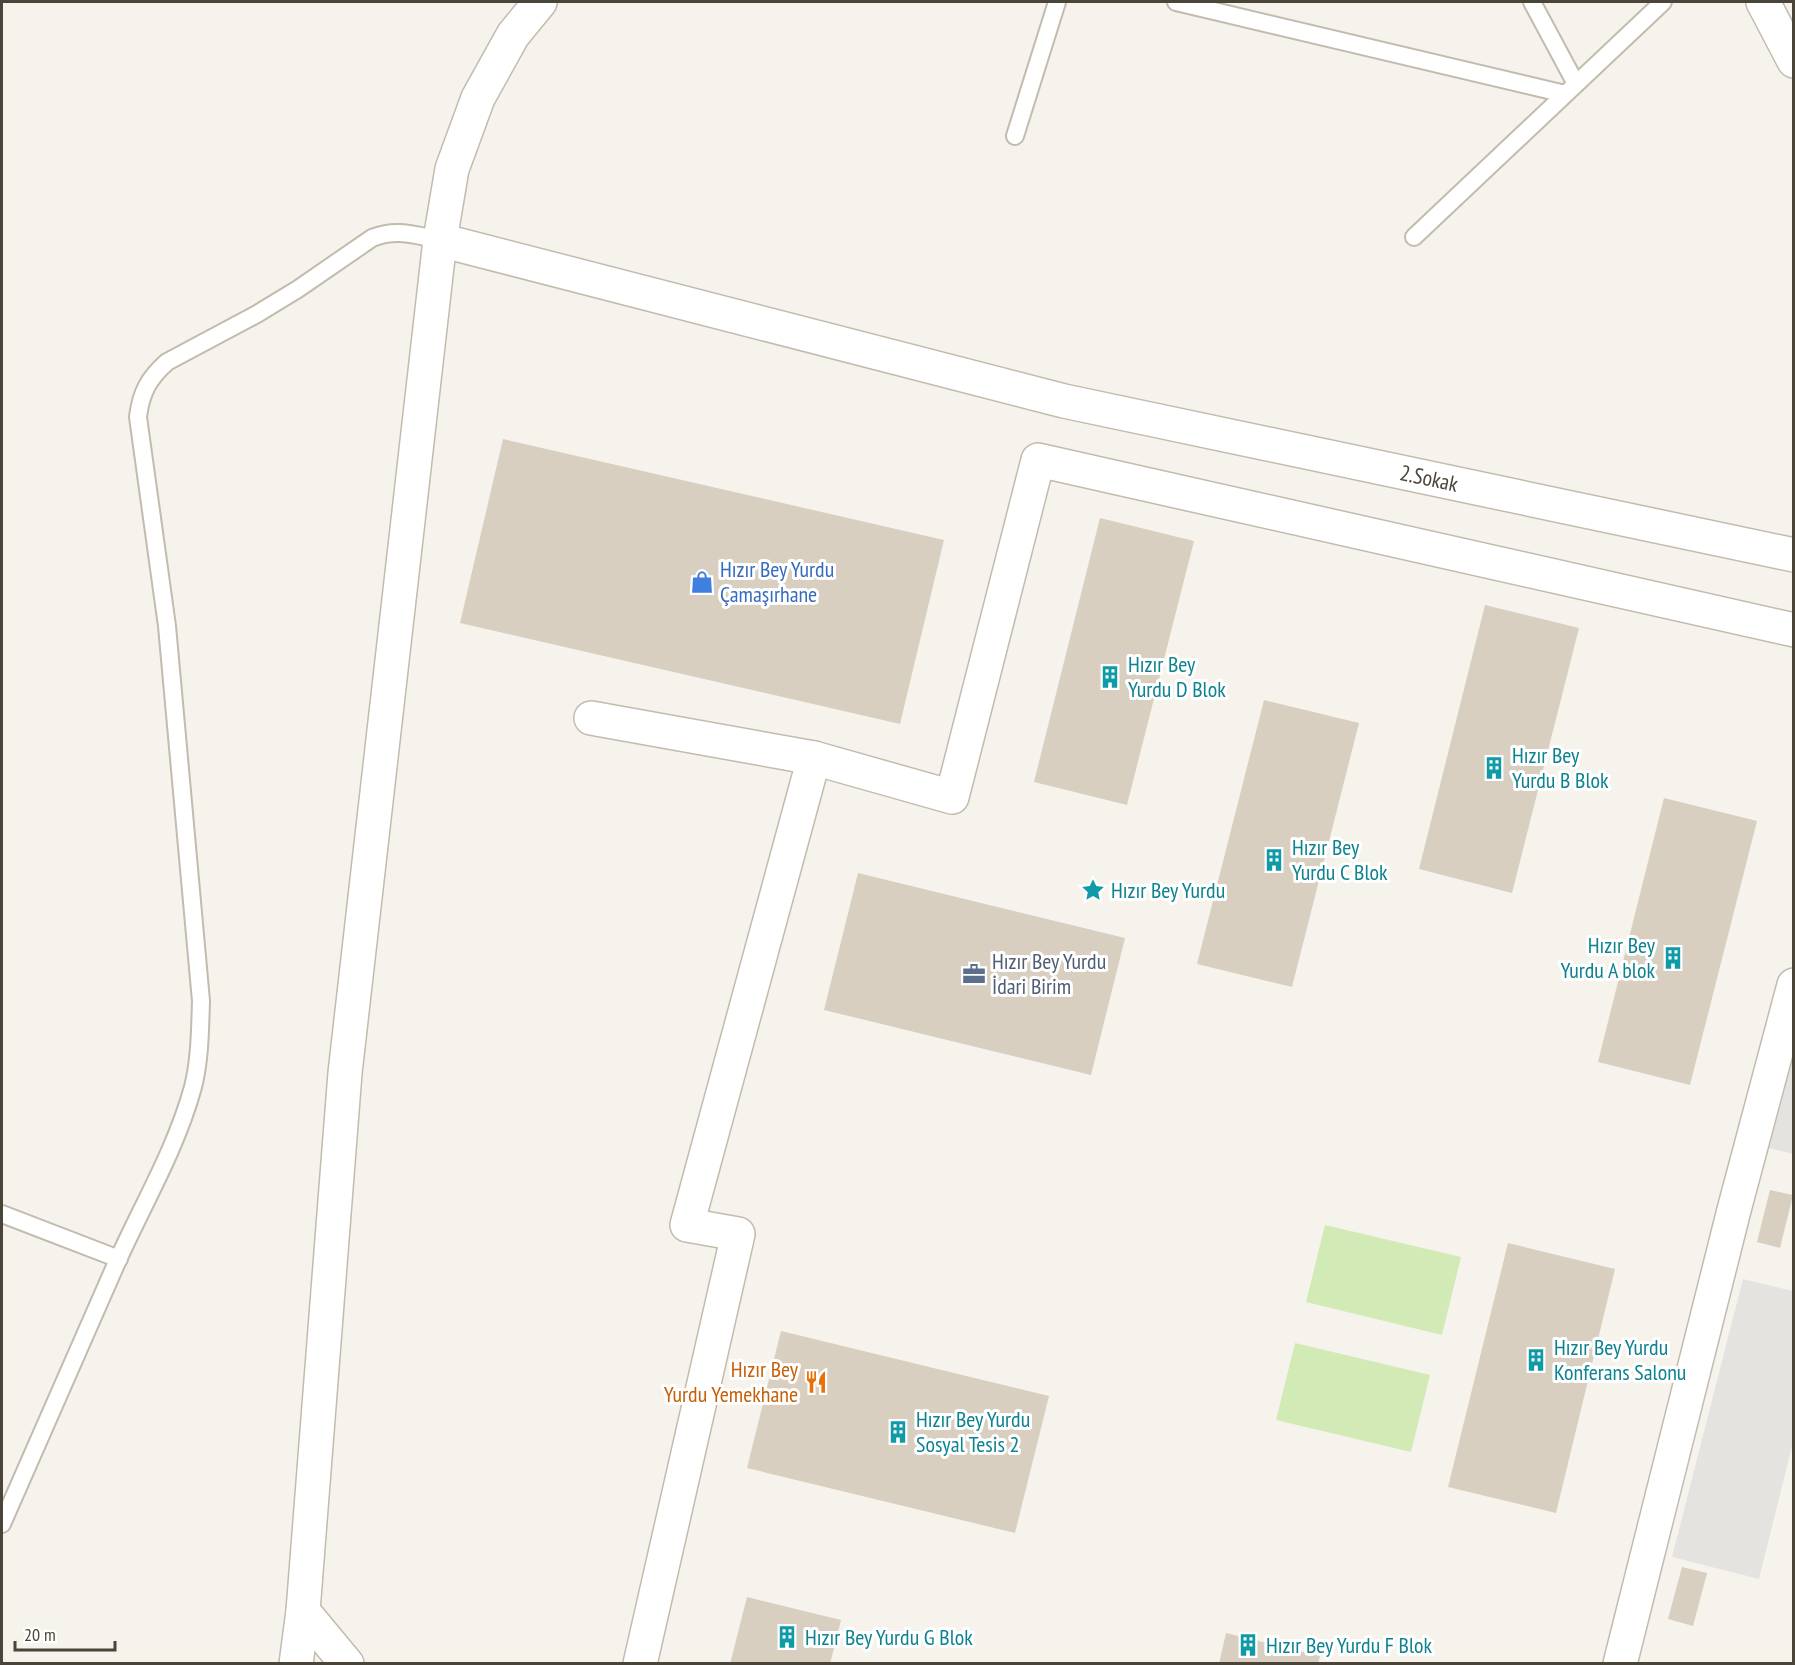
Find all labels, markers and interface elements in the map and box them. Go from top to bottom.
street label: 2.Sokak [1397,458,1461,498]
place label: Hızır Bey Yurdu Çamaşırhane [720,555,834,608]
shop icon: Hızır Bey Yurdu Çamaşırhane [689,569,715,595]
place label: Hızır Bey Yurdu D Blok [1128,650,1226,703]
building icon: Hızır Bey Yurdu D Blok [1097,664,1123,690]
place label: Hızır Bey Yurdu B Blok [1512,741,1609,794]
building icon: Hızır Bey Yurdu B Blok [1481,755,1507,781]
place label: Hızır Bey Yurdu C Blok [1292,833,1388,886]
building icon: Hızır Bey Yurdu C Blok [1261,847,1287,873]
place label: Hızır Bey Yurdu [1111,876,1225,904]
place icon: Hızır Bey Yurdu [1080,877,1106,903]
place label: Hızır Bey Yurdu A blok [1560,931,1656,984]
building icon: Hızır Bey Yurdu A blok [1660,945,1686,971]
place label: Hızır Bey Yurdu İdari Birim [992,947,1106,1000]
office icon: Hızır Bey Yurdu İdari Birim [961,961,987,987]
place label: Hızır Bey Yurdu Konferans Salonu [1554,1333,1686,1386]
building icon: Hızır Bey Yurdu Konferans Salonu [1523,1347,1549,1373]
place label: Hızır Bey Yurdu Yemekhane [664,1355,799,1408]
restaurant icon: Hızır Bey Yurdu Yemekhane [803,1369,829,1395]
place label: Hızır Bey Yurdu Sosyal Tesis 2 [916,1405,1030,1458]
building icon: Hızır Bey Yurdu Sosyal Tesis 2 [885,1419,911,1445]
scale bar [15,1614,116,1652]
text: 20 m [24,1623,56,1646]
place label: Hızır Bey Yurdu G Blok [805,1623,973,1651]
building icon: Hızır Bey Yurdu G Blok [774,1624,800,1650]
place label: Hızır Bey Yurdu F Blok [1266,1631,1433,1659]
building icon: Hızır Bey Yurdu F Blok [1235,1632,1261,1658]

